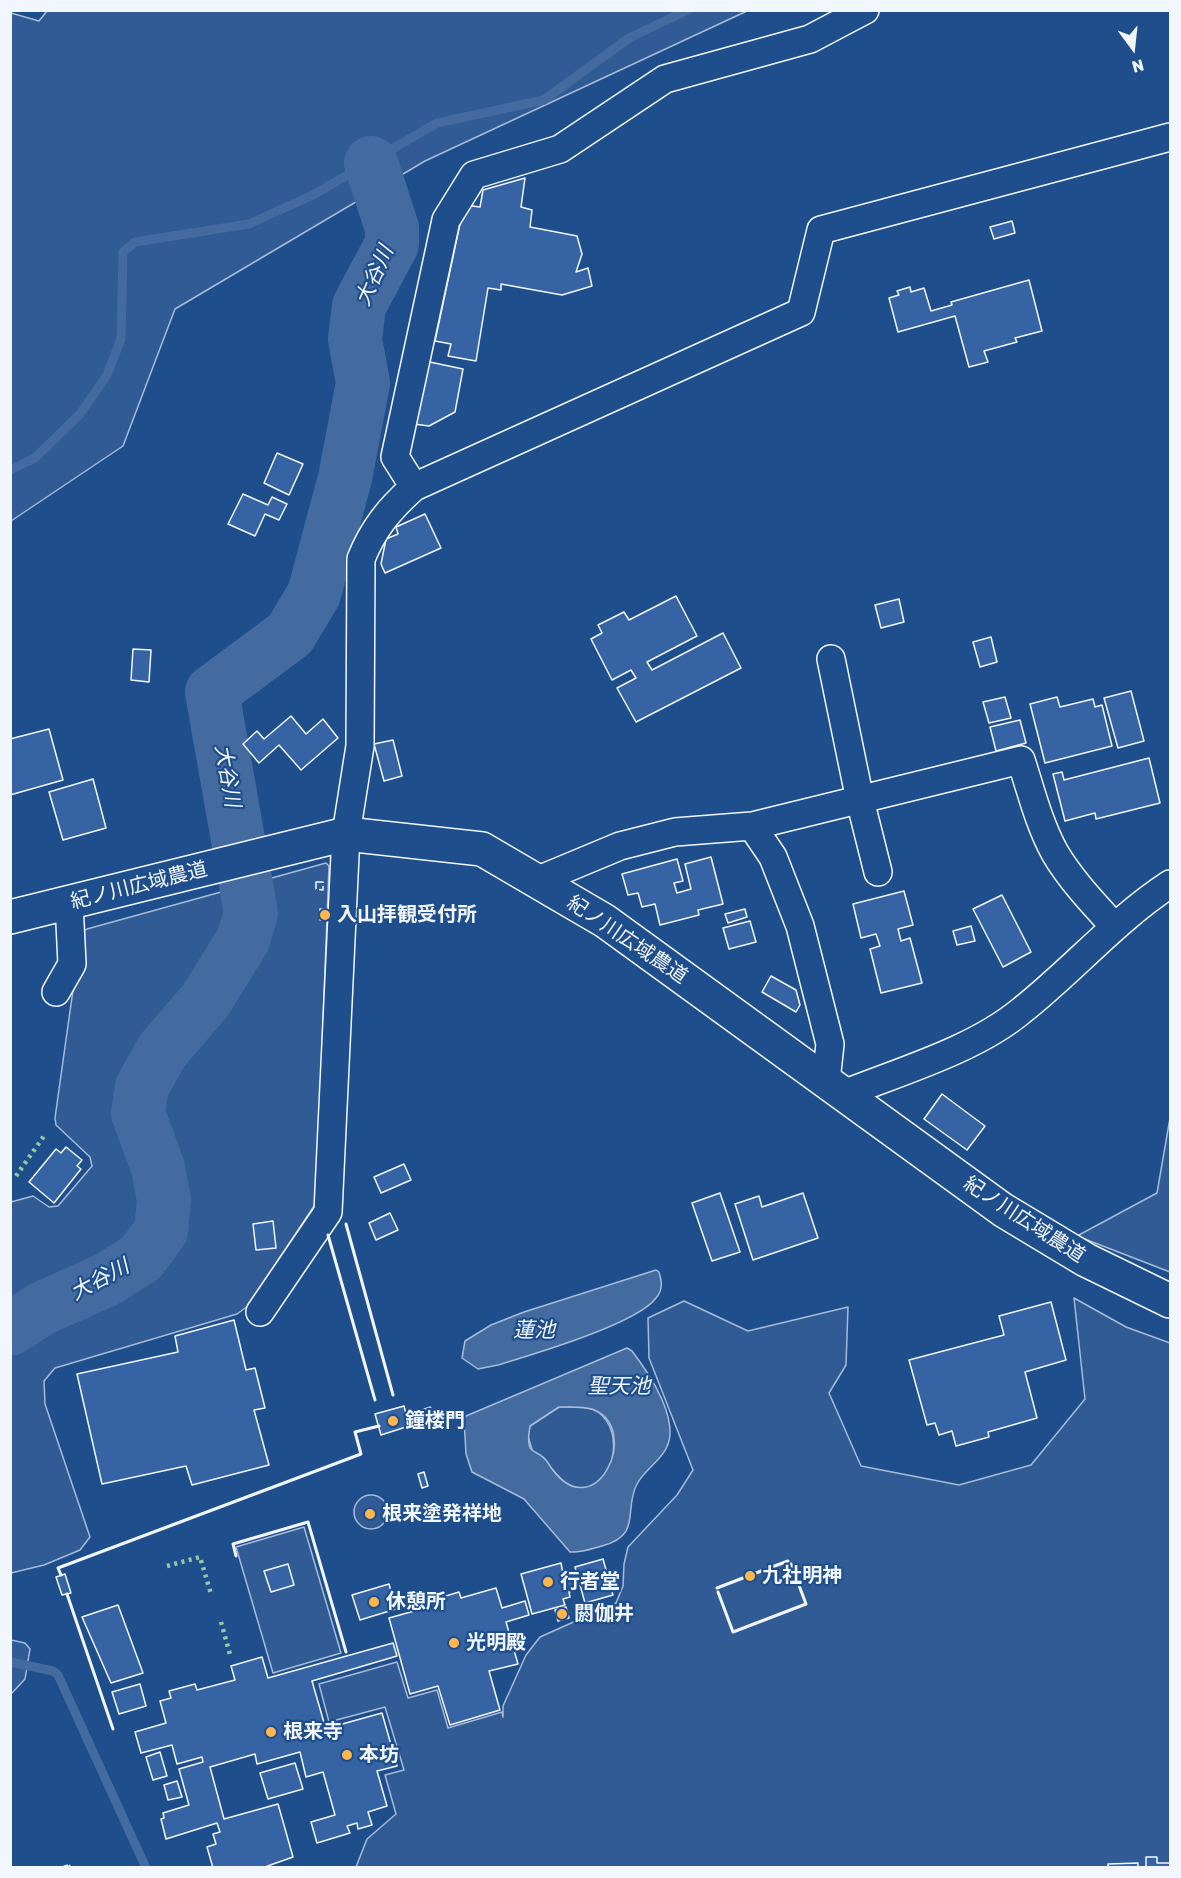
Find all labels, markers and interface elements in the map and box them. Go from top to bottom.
north arrow [1103,18,1163,78]
text: N [1130,55,1146,77]
water label: 大谷川 [351,242,399,310]
water label: 大谷川 [209,743,245,809]
street label: 紀ノ川広域農道 [68,857,210,915]
street label: 紀ノ川広域農道 [562,891,692,989]
place label: 入山拝観受付所 [337,903,477,927]
marker: 入山拝観受付所 [318,908,332,922]
street label: 紀ノ川広域農道 [959,1172,1089,1268]
water label: 大谷川 [66,1254,134,1306]
water label: 蓮池 [513,1318,555,1344]
water label: 聖天池 [588,1374,650,1400]
place label: 鐘楼門 [405,1409,465,1433]
marker: 鐘楼門 [386,1414,400,1428]
place label: 根来塗発祥地 [382,1502,502,1526]
marker: 根来塗発祥地 [363,1507,377,1521]
place label: 九社明神 [762,1564,842,1588]
marker: 九社明神 [743,1569,757,1583]
place label: 行者堂 [560,1570,620,1594]
marker: 行者堂 [541,1575,555,1589]
place label: 休憩所 [386,1590,446,1614]
marker: 休憩所 [367,1595,381,1609]
place label: 閼伽井 [574,1602,634,1626]
marker: 閼伽井 [555,1607,569,1621]
place label: 光明殿 [466,1631,526,1655]
marker: 光明殿 [447,1636,461,1650]
place label: 根来寺 [283,1720,343,1744]
marker: 根来寺 [264,1725,278,1739]
place label: 本坊 [359,1743,399,1767]
marker: 本坊 [340,1748,354,1762]

